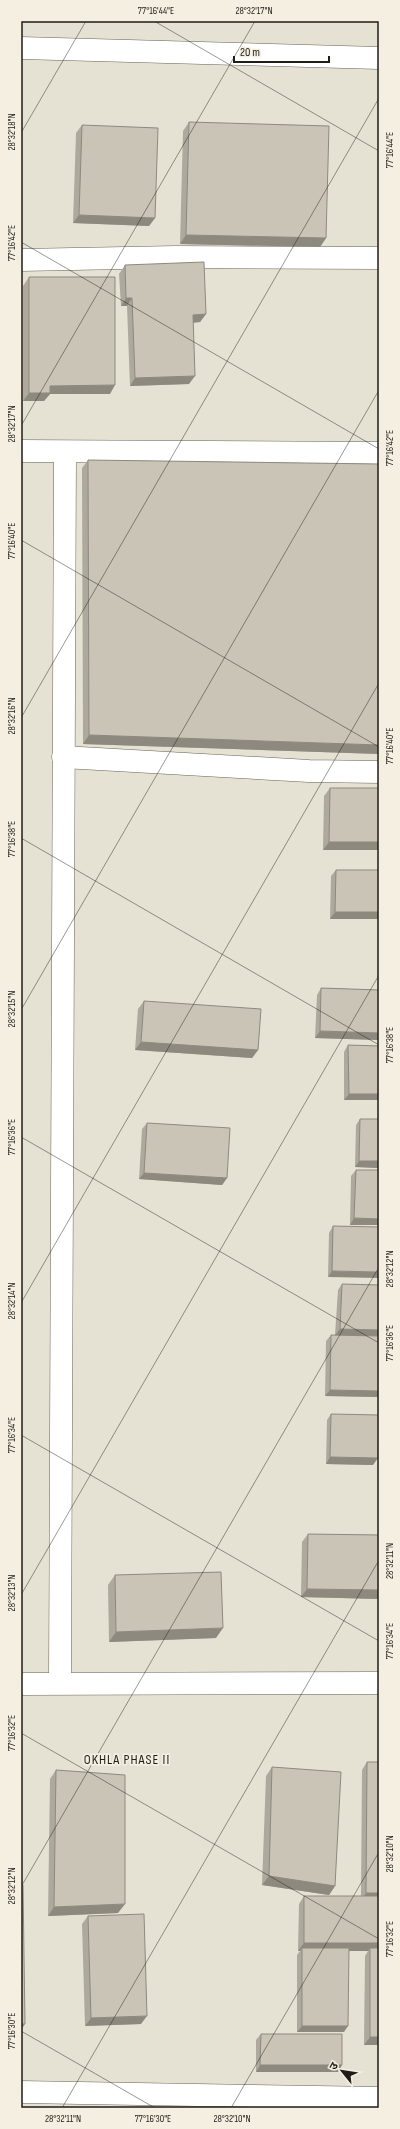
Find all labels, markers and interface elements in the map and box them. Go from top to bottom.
text: 77°16'44"E [138,5,174,17]
text: 28°32'17"N [236,5,273,17]
scale bar [234,38,329,64]
text: 20 m [240,45,260,60]
text: 28°32'18"N [6,113,18,151]
text: 77°16'44"E [384,132,396,168]
text: 77°16'42"E [6,225,18,261]
text: 28°32'17"N [6,406,18,443]
text: 77°16'42"E [384,430,396,466]
text: 77°16'40"E [6,523,18,559]
text: 28°32'16"N [6,697,18,735]
text: 77°16'40"E [384,728,396,764]
text: 77°16'38"E [6,821,18,857]
text: 28°32'15"N [6,991,18,1027]
text: 77°16'38"E [384,1027,396,1063]
text: 77°16'36"E [6,1119,18,1155]
text: 28°32'12"N [384,1251,396,1287]
text: 28°32'14"N [6,1283,18,1319]
text: 77°16'36"E [384,1325,396,1361]
text: 77°16'34"E [6,1417,18,1453]
text: 28°32'11"N [384,1543,396,1579]
text: 28°32'13"N [6,1575,18,1611]
text: 77°16'34"E [384,1623,396,1659]
text: 77°16'32"E [6,1715,18,1751]
district label: OKHLA PHASE II [84,1751,170,1768]
text: 28°32'10"N [384,1835,396,1873]
text: 28°32'12"N [6,1868,18,1904]
text: 77°16'32"E [384,1921,396,1957]
text: 77°16'30"E [6,2013,18,2049]
north arrow [322,2051,362,2091]
text: उ [327,2060,341,2072]
text: 28°32'11"N [45,2113,81,2125]
text: 77°16'30"E [135,2113,171,2125]
text: 28°32'10"N [213,2113,251,2125]

